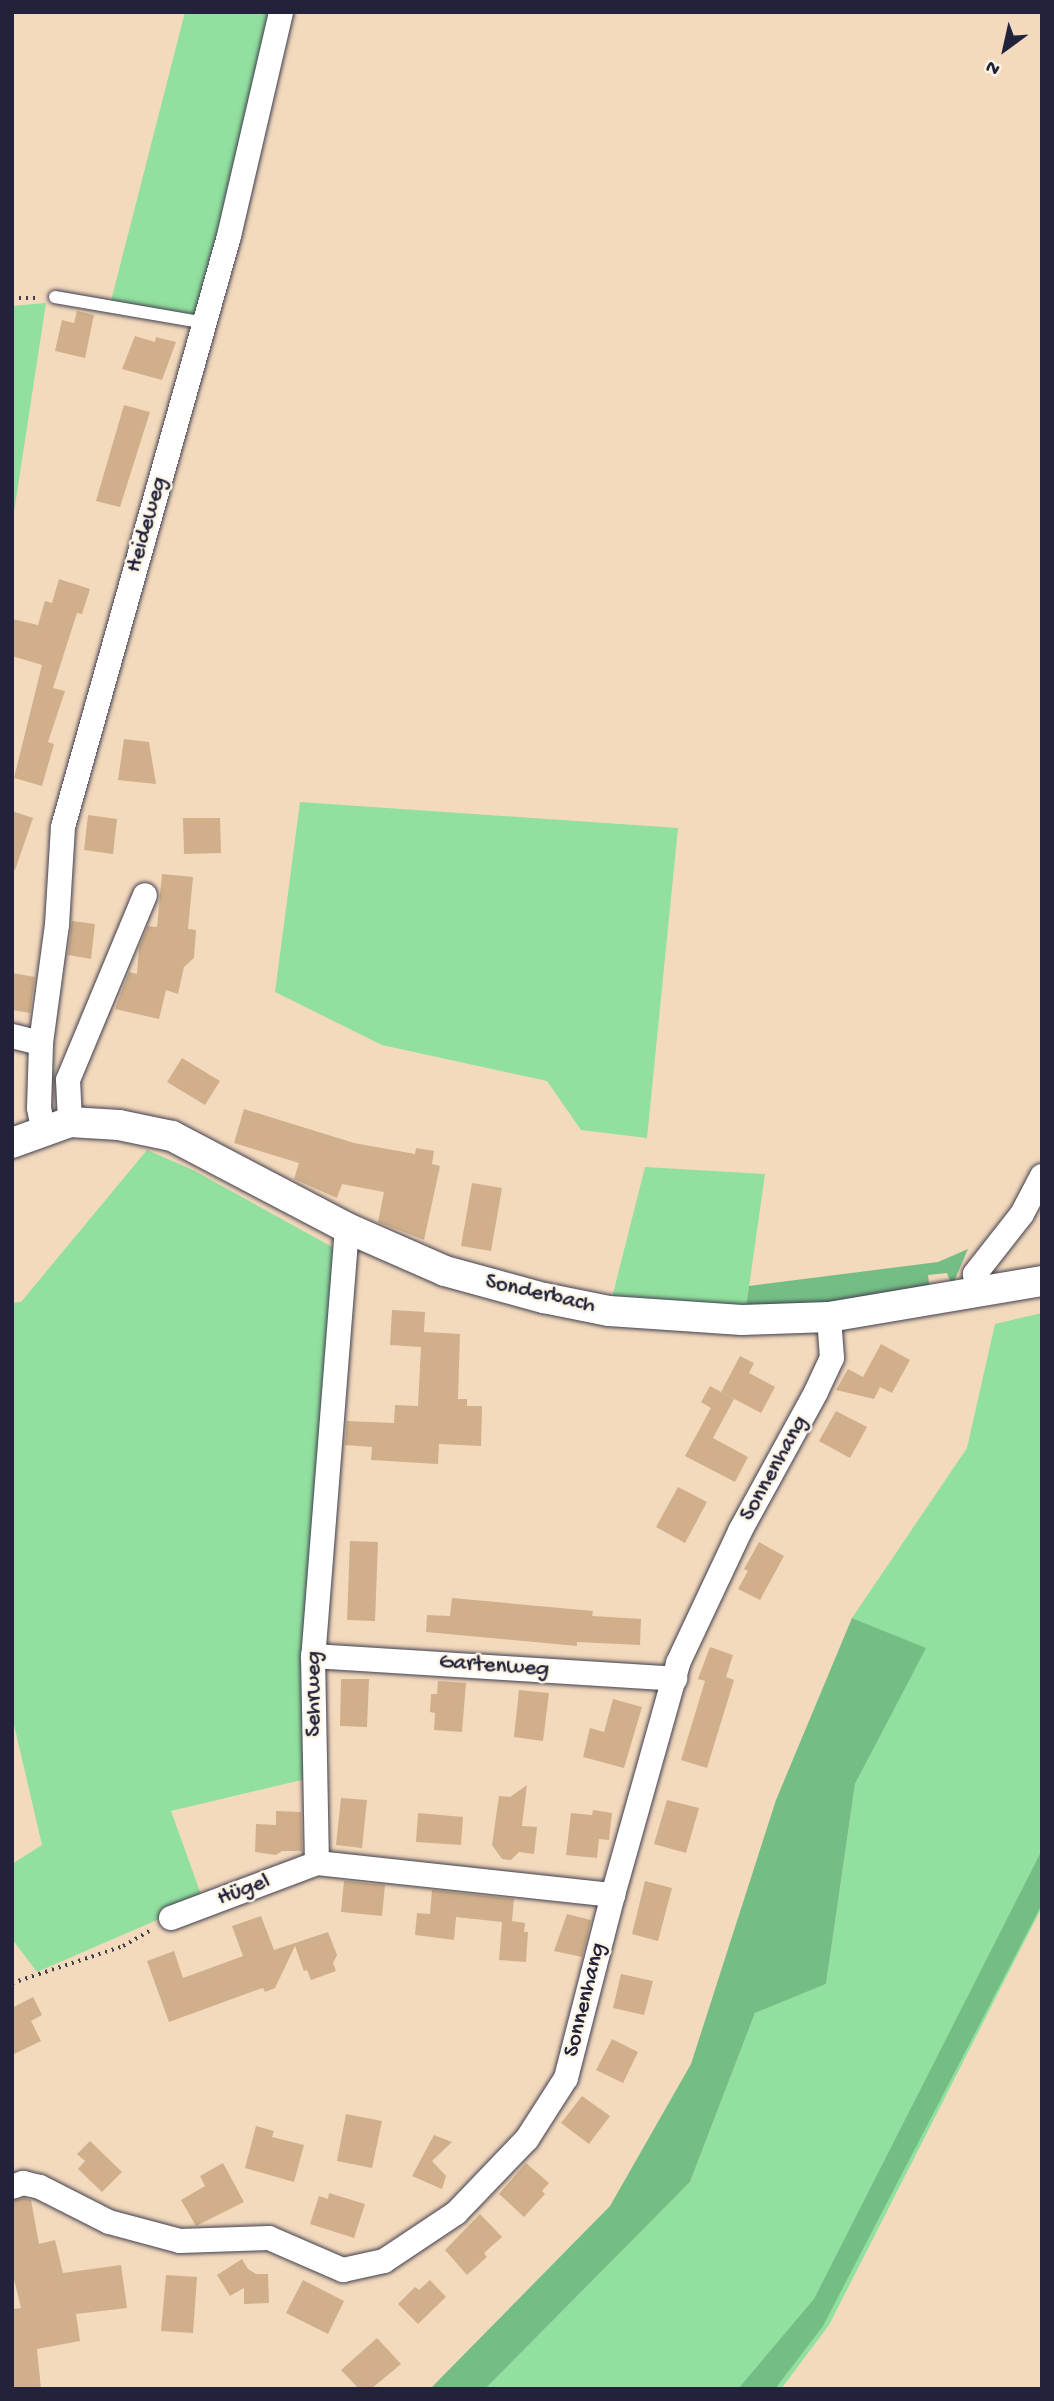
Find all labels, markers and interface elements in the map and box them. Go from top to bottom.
north arrow [970,14,1040,84]
text: N [982,54,1005,80]
street label: Heideweg [121,474,175,576]
street label: Sonderbach [482,1269,598,1321]
street label: Sonnenhang [735,1411,815,1527]
street label: Gartenweg [438,1649,550,1685]
street label: Sehrweg [301,1651,329,1737]
street label: Hügel [214,1868,274,1914]
street label: Sonnenhang [559,1940,613,2060]

